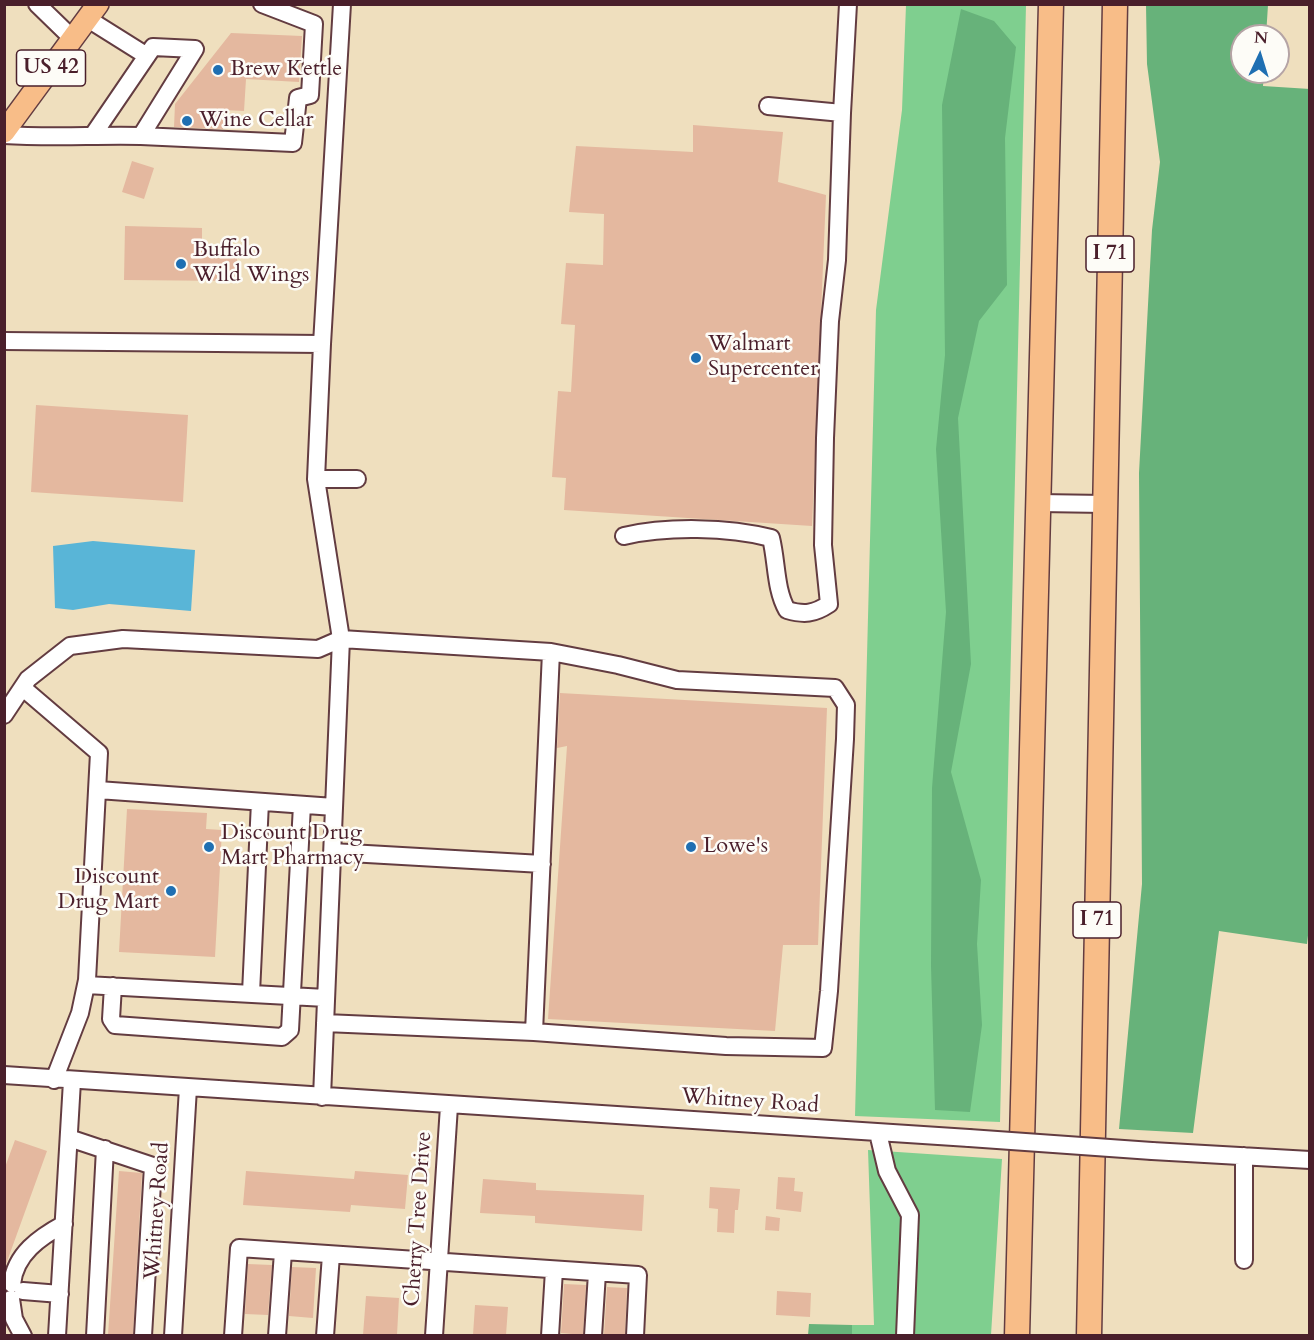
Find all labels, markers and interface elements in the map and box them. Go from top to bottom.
north arrow [1230,24,1290,84]
text: N [1253,27,1269,49]
road number: US 42 [16,50,86,86]
place label: Brew Kettle [230,57,342,83]
marker: Brew Kettle [211,63,225,77]
place label: Wine Cellar [199,108,313,134]
marker: Wine Cellar [180,114,194,128]
road number: I 71 [1086,236,1134,272]
place label: Buffalo Wild Wings [193,238,309,290]
marker: Buffalo Wild Wings [174,257,188,271]
place label: Walmart Supercenter [708,332,818,384]
marker: Walmart Supercenter [689,351,703,365]
place label: Discount Drug Mart Pharmacy [221,821,364,872]
place label: Lowe's [703,834,768,860]
marker: Discount Drug Mart Pharmacy [202,840,216,854]
marker: Lowe's [684,840,698,854]
place label: Discount Drug Mart [58,865,159,916]
marker: Discount Drug Mart [164,884,178,898]
road number: I 71 [1073,902,1121,938]
street label: Whitney Road [680,1084,820,1120]
street label: Cherry Tree Drive [400,1130,438,1308]
street label: Whitney Road [140,1141,176,1281]

